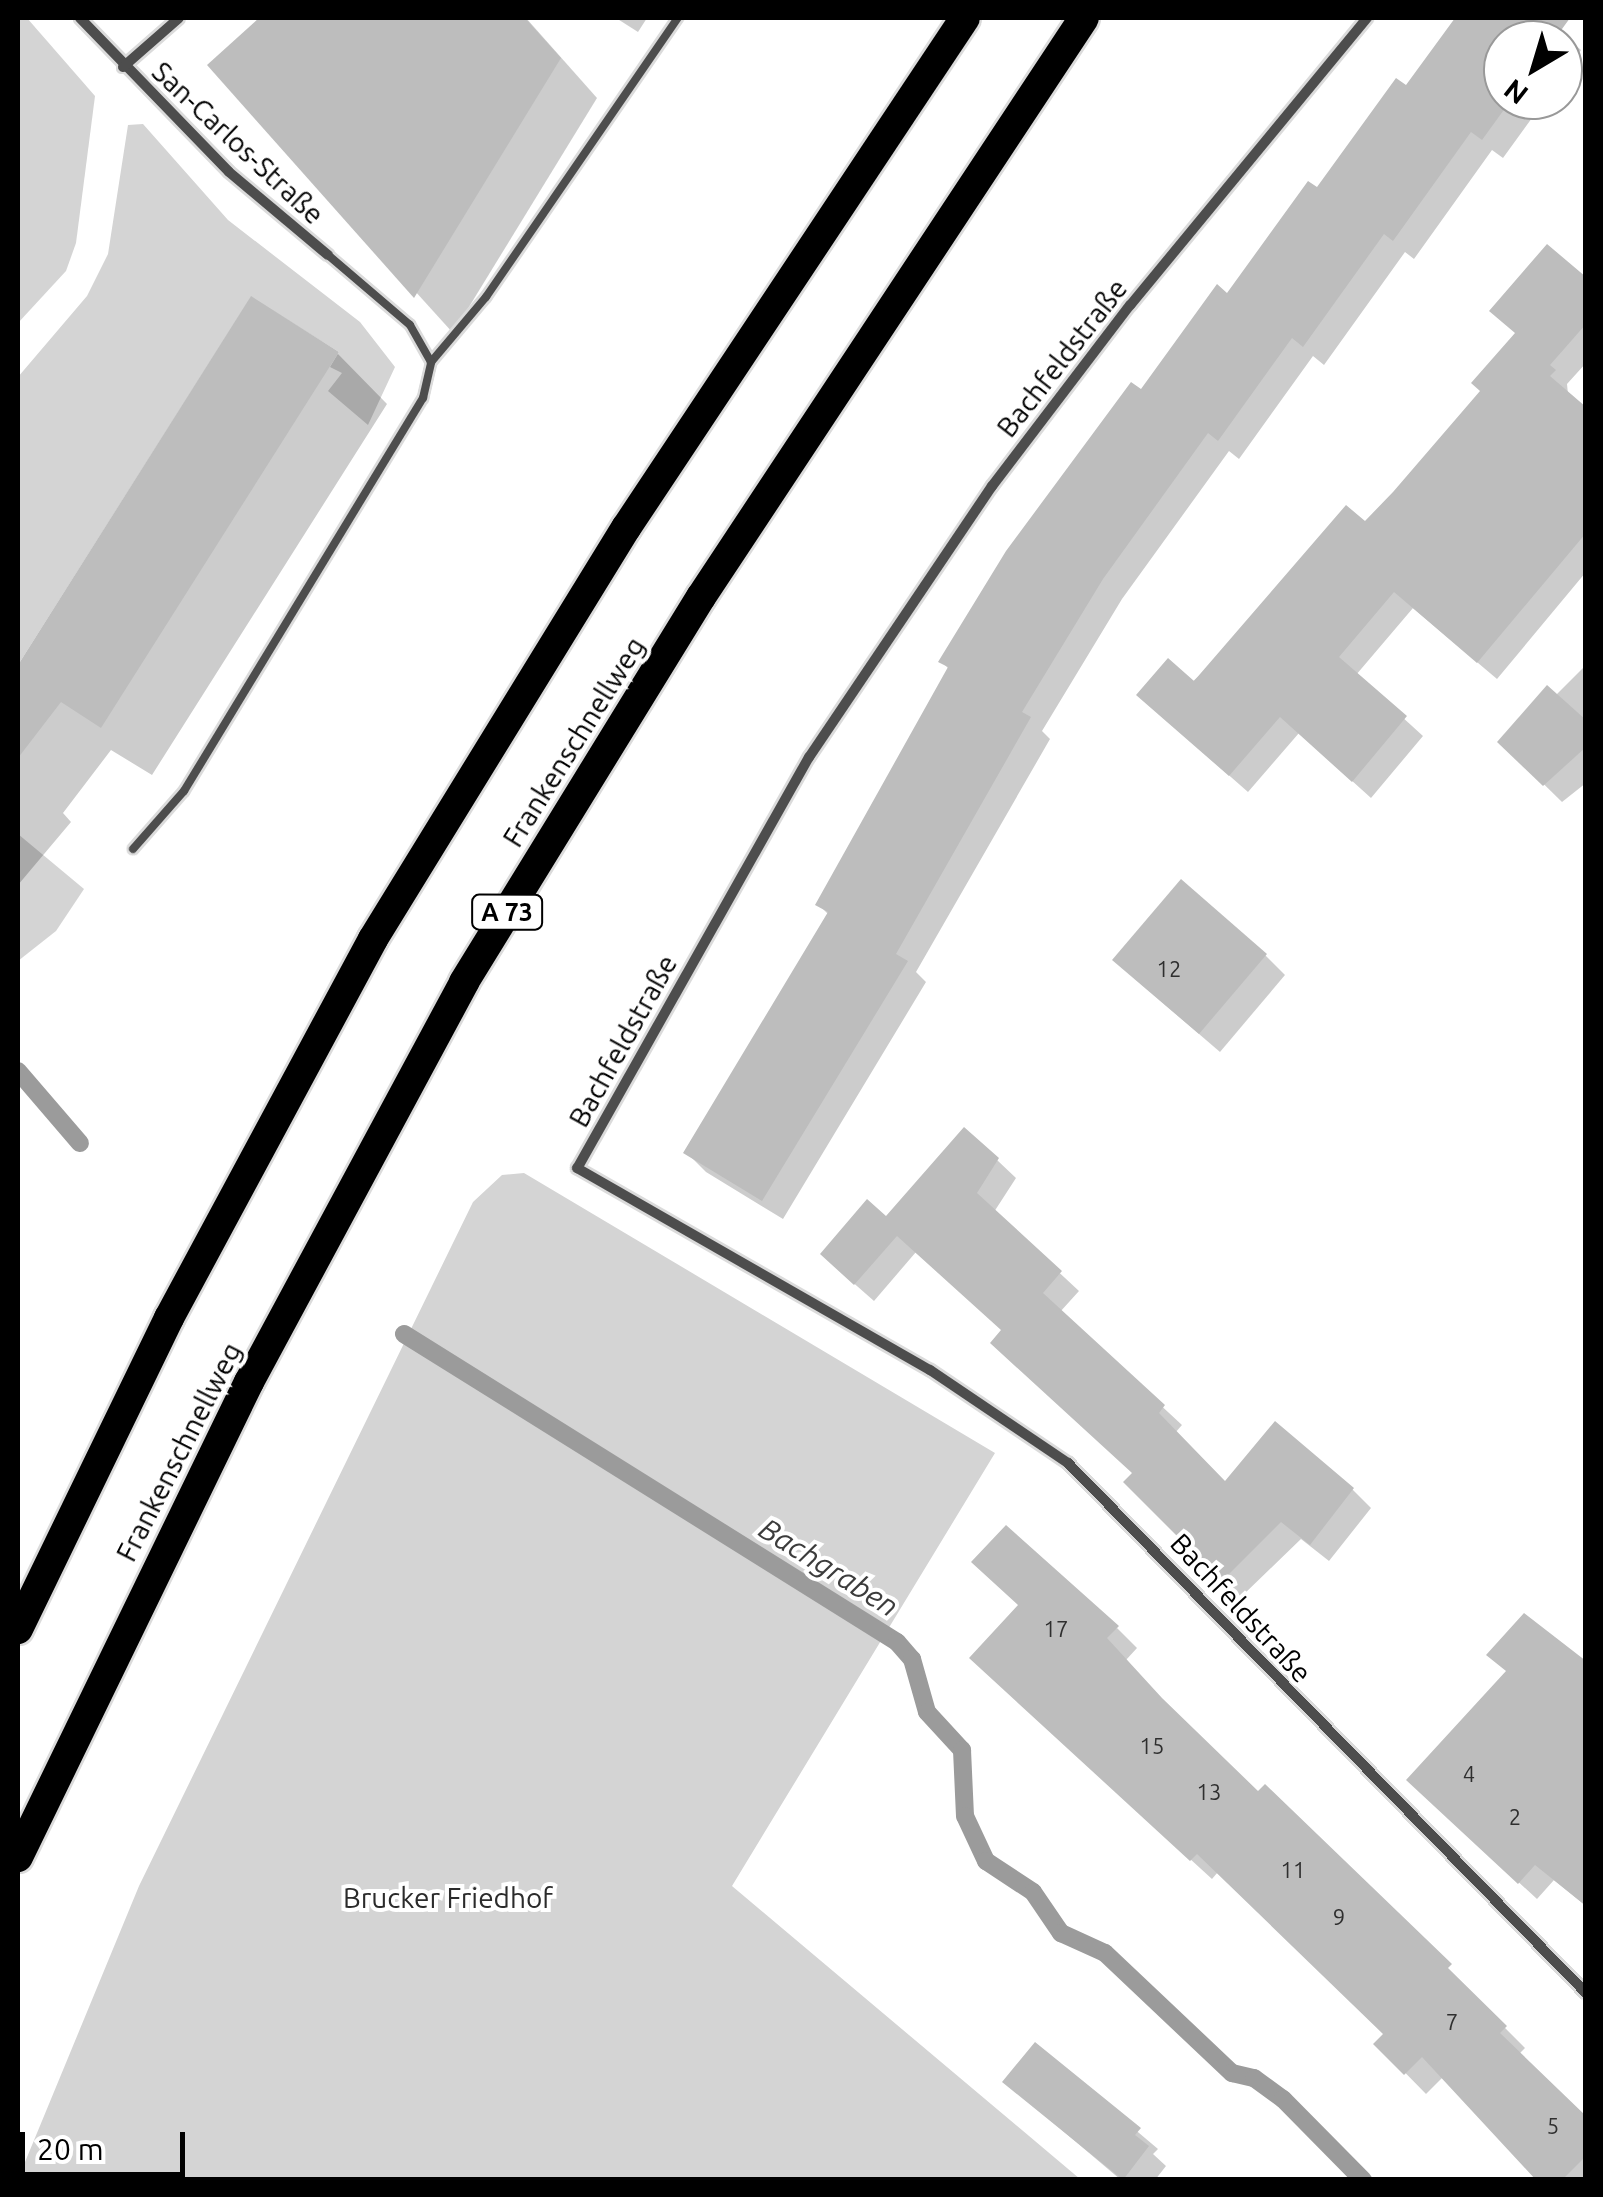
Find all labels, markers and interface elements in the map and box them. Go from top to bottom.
north arrow [1483,20,1583,120]
street label: San-Carlos-Straße [145,55,331,231]
text: N [1498,74,1533,111]
street label: Bachfeldstraße [990,272,1134,444]
street label: Frankenschnellweg [496,631,652,853]
road number: A 73 [470,892,544,932]
street label: Bachfeldstraße [562,949,684,1133]
house number: 12 [1157,956,1181,982]
street label: Frankenschnellweg [109,1337,249,1567]
water label: Bachgraben [753,1510,905,1624]
street label: Bachfeldstraße [1163,1527,1319,1689]
house number: 17 [1044,1616,1068,1642]
house number: 15 [1140,1733,1164,1759]
house number: 4 [1463,1761,1475,1787]
house number: 13 [1197,1779,1221,1805]
house number: 2 [1509,1804,1521,1830]
house number: 11 [1281,1857,1305,1883]
park label: Brucker Friedhof [343,1881,553,1915]
house number: 9 [1333,1904,1345,1930]
house number: 7 [1446,2009,1458,2035]
scale bar [25,2112,190,2174]
house number: 5 [1547,2113,1559,2139]
text: 20 m [37,2132,104,2166]

